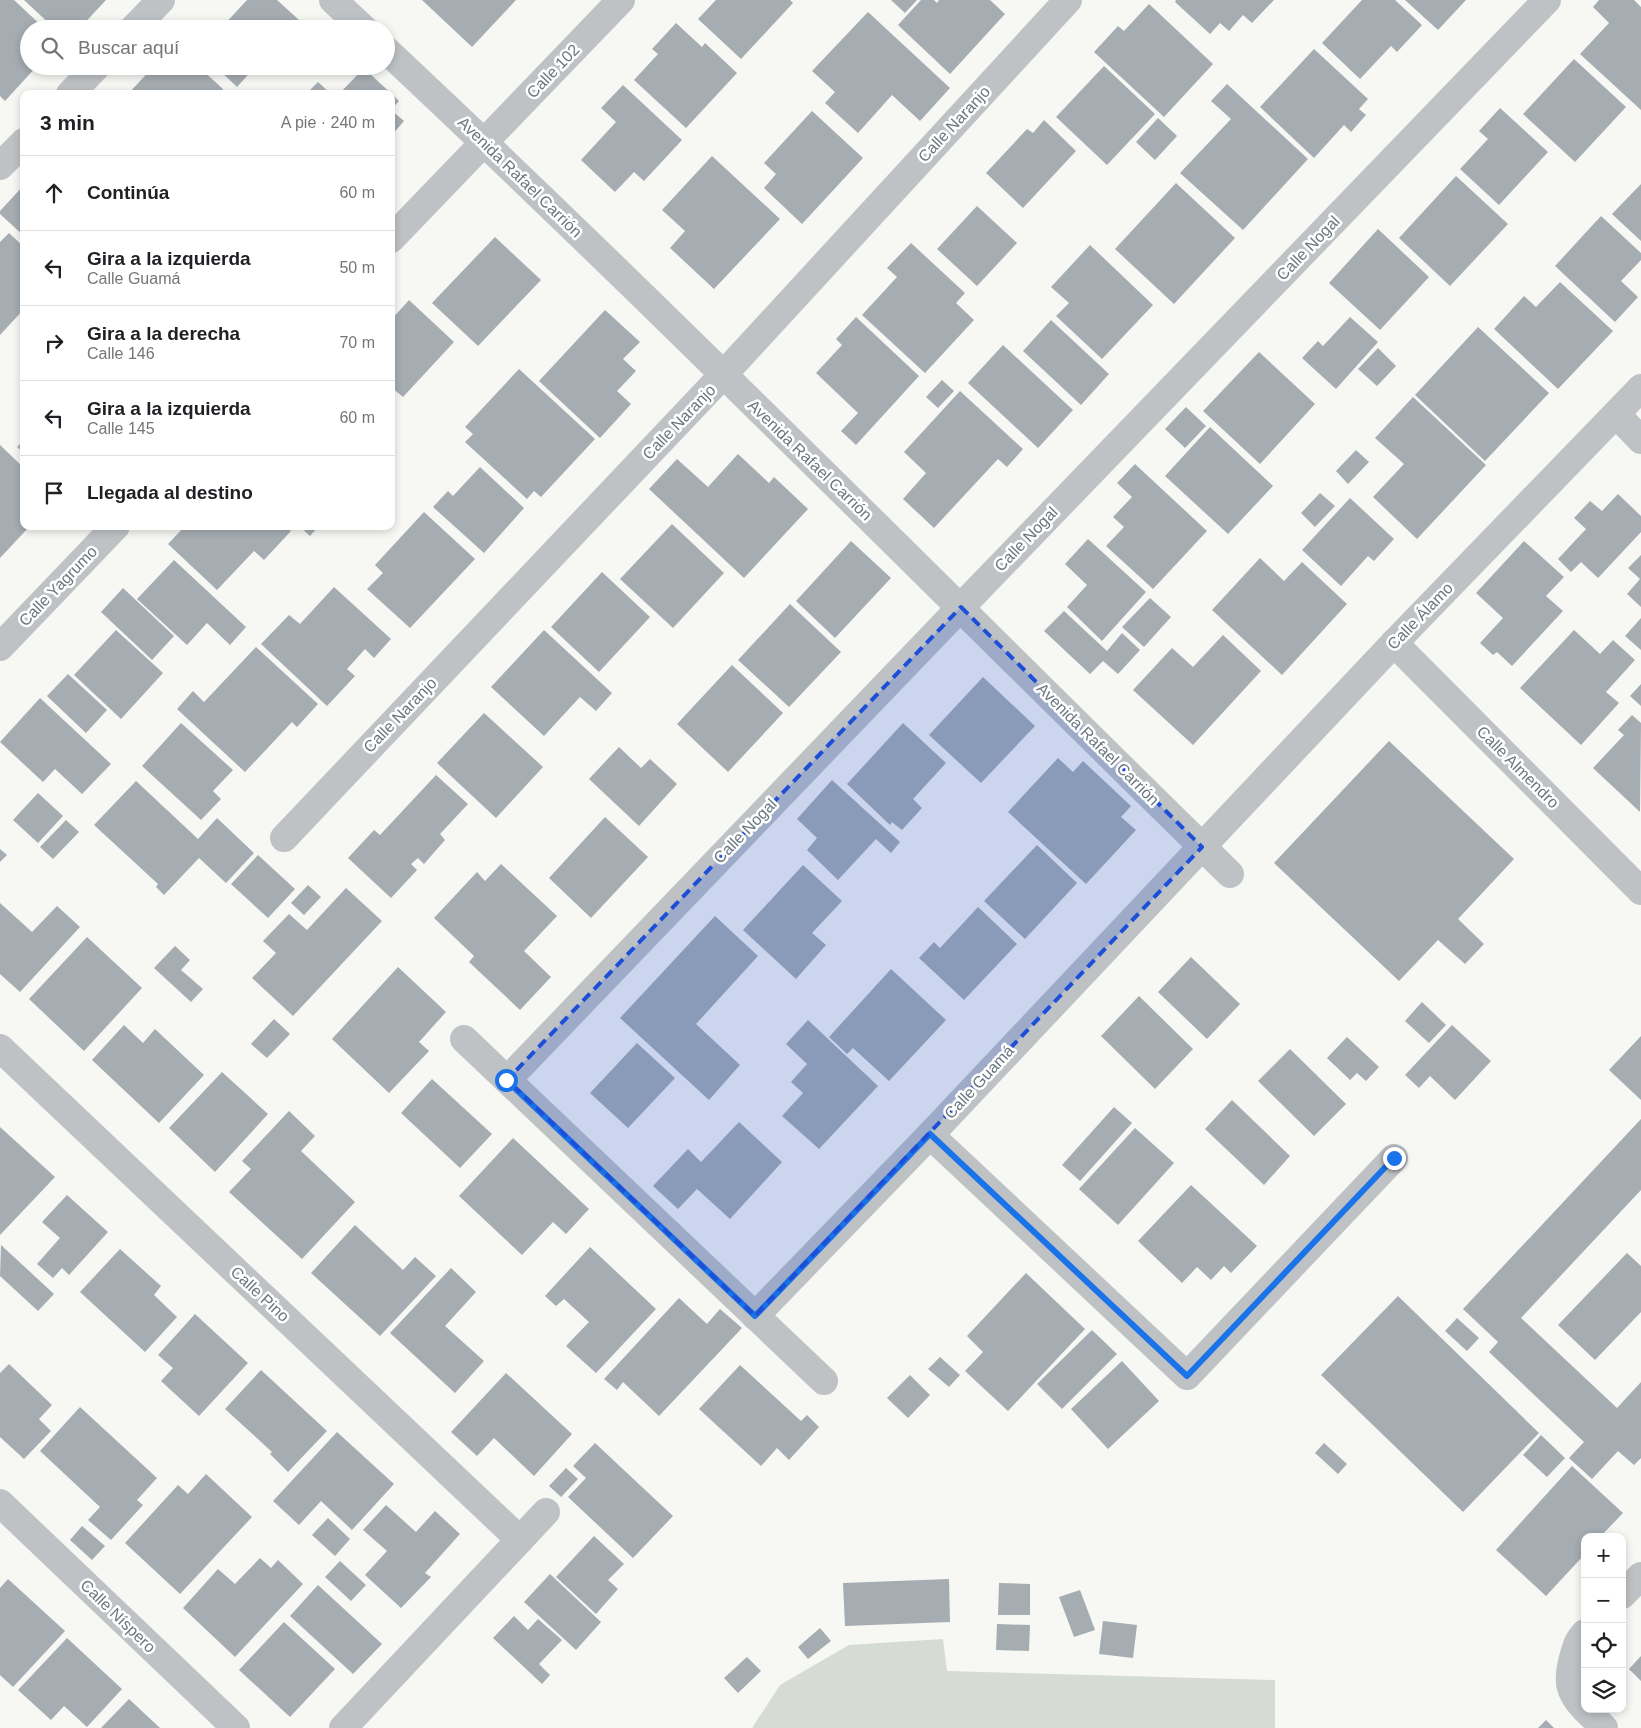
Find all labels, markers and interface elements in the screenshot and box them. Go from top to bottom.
search box [20,20,395,75]
icon: search [38,34,66,62]
text: Buscar aquí [78,37,179,58]
street label: Calle 102 [523,41,583,101]
street label: Calle Naranjo [915,83,993,165]
text: 3 min [40,111,95,134]
text: A pie · 240 m [281,114,375,131]
street label: Avenida Rafael Carrión [455,114,585,240]
icon: ahead [40,179,68,207]
text: Continúa [87,182,169,203]
text: 60 m [339,184,375,201]
street label: Calle Nogal [1273,212,1343,284]
text: Gira a la izquierda [87,248,251,269]
icon: left [40,254,68,282]
text: 50 m [339,259,375,276]
text: Calle Guamá [87,270,180,287]
text: Gira a la derecha [87,323,240,344]
icon: right [40,329,68,357]
text: 70 m [339,334,375,351]
text: Calle 146 [87,345,155,362]
street label: Calle Naranjo [639,381,719,463]
street label: Avenida Rafael Carrión [745,397,875,523]
text: Gira a la izquierda [87,398,251,419]
icon: left [40,404,68,432]
text: 60 m [339,409,375,426]
text: Calle 145 [87,420,155,437]
icon: arrive [40,479,68,507]
text: Llegada al destino [87,482,253,503]
street label: Calle Nogal [991,503,1061,575]
street label: Calle Yagrumo [16,542,100,629]
street label: Calle Álamo [1383,578,1456,653]
street label: Calle Naranjo [360,674,440,756]
street label: Avenida Rafael Carrión [1034,680,1162,808]
street label: Calle Almendro [1474,723,1562,811]
street label: Calle Nogal [710,795,780,867]
street label: Calle Guamá [941,1042,1017,1122]
route start [495,1069,518,1092]
route end [1383,1147,1406,1170]
street label: Calle Pino [228,1263,293,1325]
map controls [1581,1533,1626,1713]
button: + [1581,1533,1626,1578]
street label: Calle Níspero [77,1576,159,1656]
button: − [1581,1578,1626,1623]
button: locate [1581,1623,1626,1668]
button: layers [1581,1668,1626,1713]

